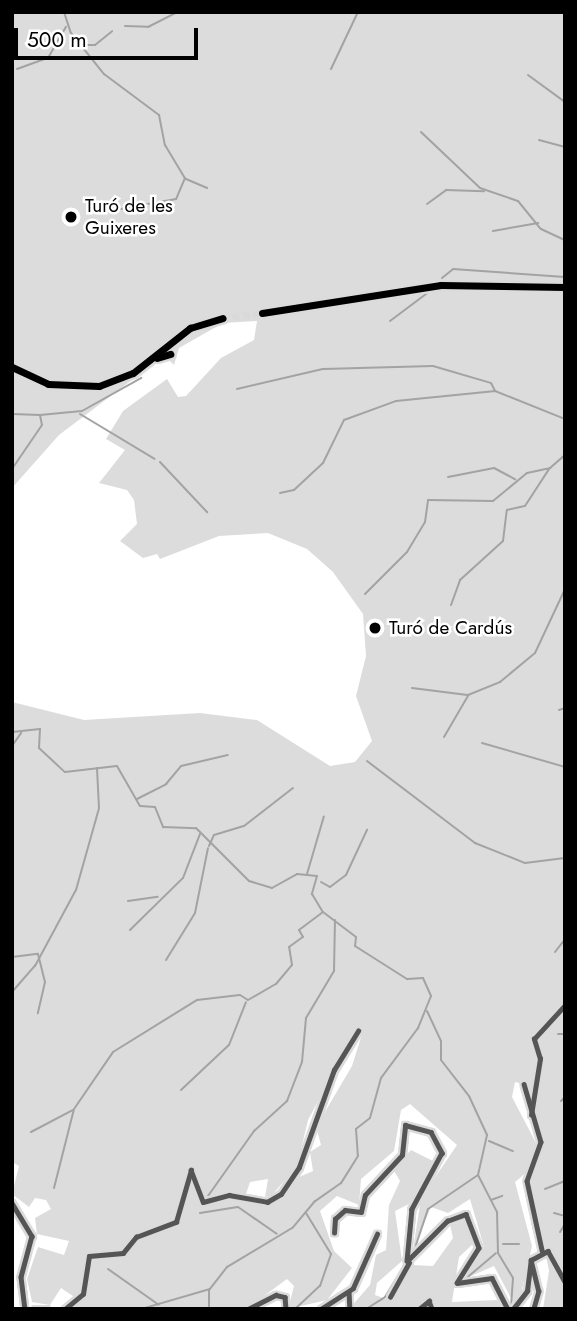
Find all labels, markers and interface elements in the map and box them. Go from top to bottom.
scale bar [18,14,201,58]
text: 500 m [27,25,87,55]
place label: Turó de les Guixeres [85,195,173,239]
marker: Turó de les Guixeres [63,209,79,225]
place label: Turó de Cardús [389,617,512,639]
marker: Turó de Cardús [367,620,383,636]

